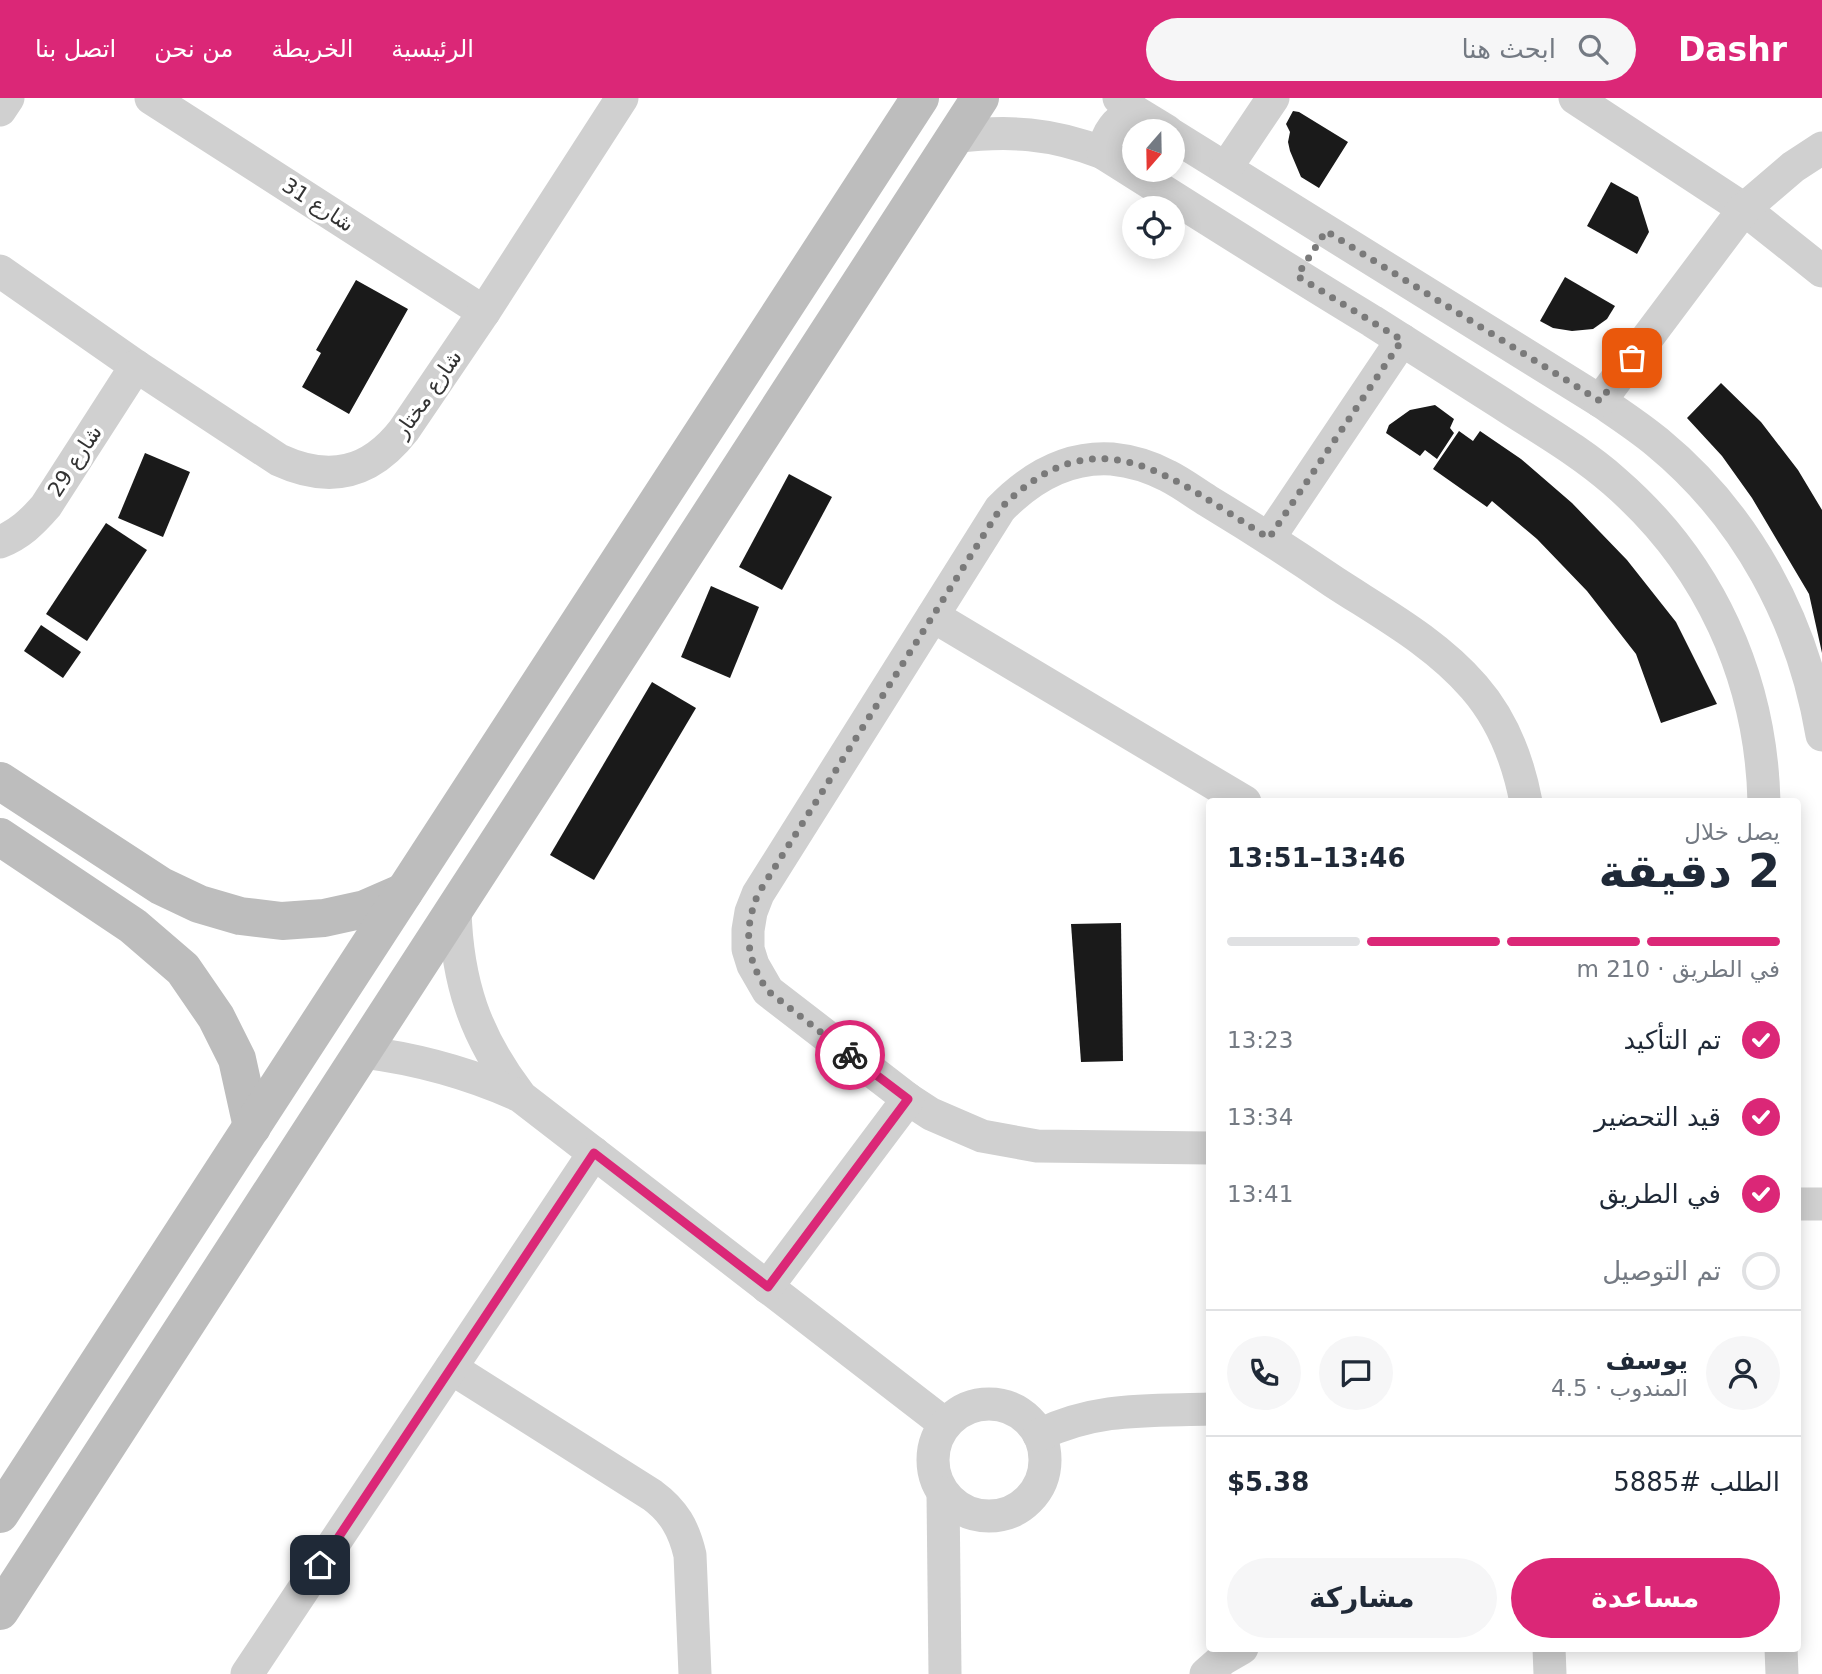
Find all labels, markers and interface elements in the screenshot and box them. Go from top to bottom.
search box [1146,18,1636,81]
icon: search [1574,30,1612,68]
text: Dashr [1678,30,1787,69]
text: ابحث هنا [1461,34,1556,64]
text: اتصل بنا [35,35,116,63]
text: من نحن [154,35,233,63]
text: الخريطة [271,35,353,63]
text: الرئيسية [391,35,474,63]
north arrow [1122,119,1185,182]
map controls [1122,119,1185,259]
street label: شارع 31 [278,173,358,237]
button: locate [1122,196,1185,259]
pin [1602,328,1662,388]
icon: bag [1613,339,1651,377]
street label: شارع مختار [389,346,467,443]
street label: شارع 29 [43,421,107,501]
text: يصل خلال [1684,819,1780,845]
text: 13:46–13:51 [1227,843,1406,873]
text: 2 دقيقة [1598,844,1780,898]
text: في الطريق · 210 m [1576,956,1780,982]
courier [815,1020,885,1090]
icon: check [1742,1021,1780,1059]
text: تم التأكيد [1623,1025,1721,1055]
text: 13:23 [1227,1027,1293,1053]
icon: bike [831,1036,869,1074]
icon: check [1742,1098,1780,1136]
text: قيد التحضير [1594,1102,1721,1132]
text: 13:34 [1227,1104,1293,1130]
icon: check [1742,1175,1780,1213]
text: في الطريق [1599,1179,1721,1209]
text: 13:41 [1227,1181,1293,1207]
text: تم التوصيل [1602,1256,1721,1286]
button: phone [1227,1336,1301,1410]
button: chat [1319,1336,1393,1410]
button: person [1706,1336,1780,1410]
text: يوسف [1605,1345,1688,1375]
text: المندوب · 4.5 [1551,1375,1688,1401]
text: $5.38 [1227,1467,1309,1497]
text: الطلب #5885 [1613,1467,1780,1497]
pin [290,1535,350,1595]
icon: home [301,1546,339,1584]
button: مشاركة [1227,1558,1497,1638]
button: مساعدة [1511,1558,1780,1638]

